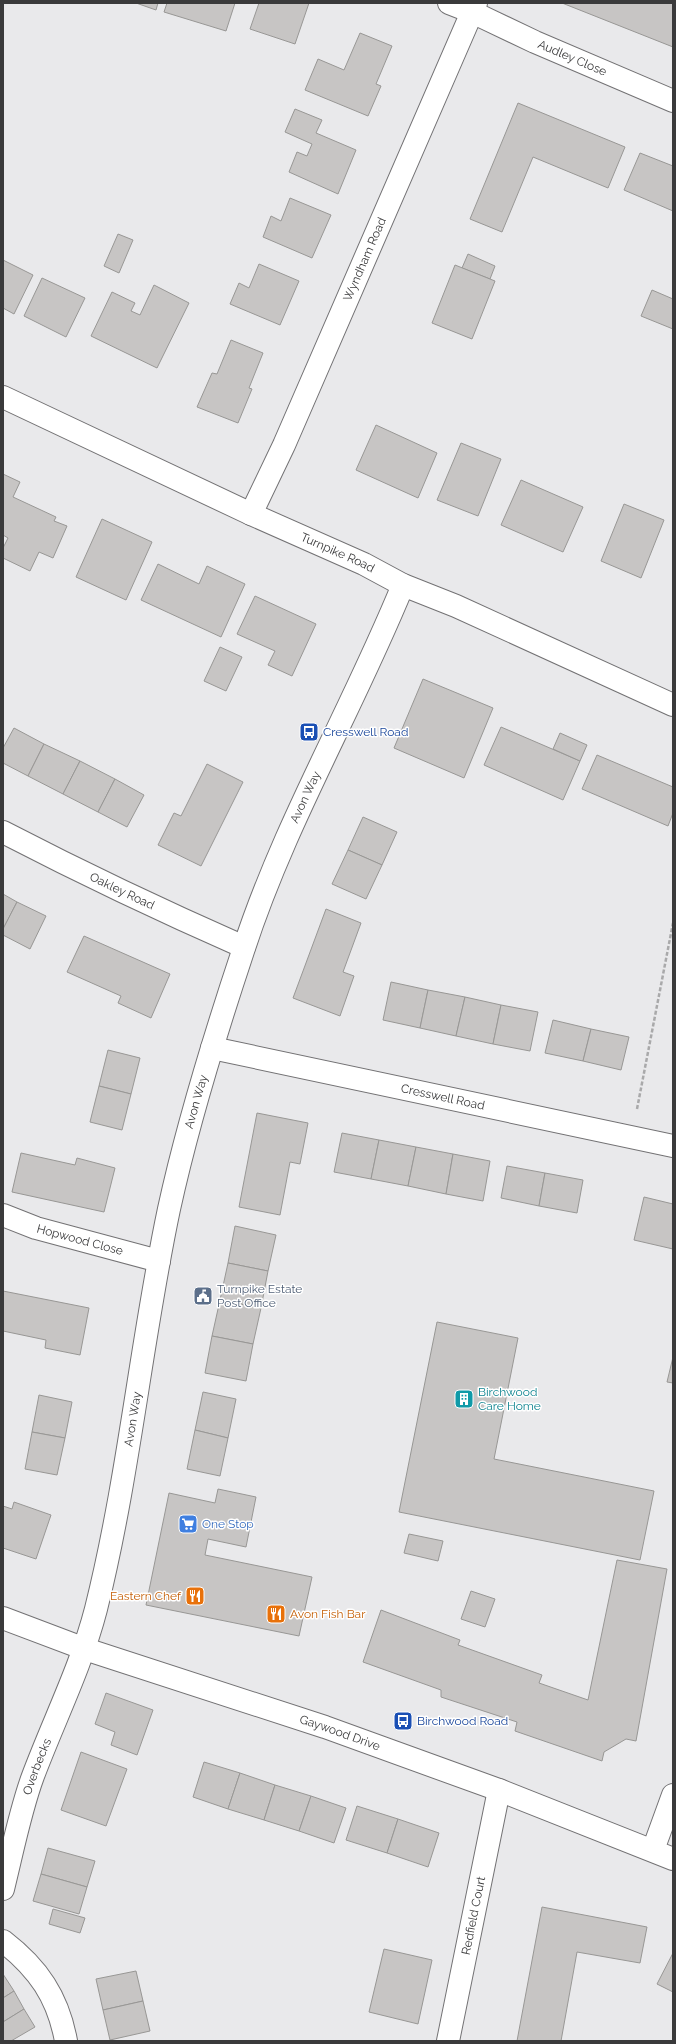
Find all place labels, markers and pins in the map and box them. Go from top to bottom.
bus stop icon: Cresswell Road [298,721,320,743]
place label: Cresswell Road [323,725,408,739]
place label: Turnpike Estate Post Office [217,1282,302,1310]
public building icon: Turnpike Estate Post Office [192,1285,214,1307]
place label: Birchwood Care Home [478,1385,541,1413]
building icon: Birchwood Care Home [453,1388,475,1410]
supermarket icon: One Stop [177,1513,199,1535]
place label: One Stop [202,1517,254,1531]
restaurant icon: Eastern Chef [184,1585,206,1607]
place label: Eastern Chef [110,1589,182,1603]
restaurant icon: Avon Fish Bar [265,1603,287,1625]
place label: Avon Fish Bar [290,1607,366,1621]
bus stop icon: Birchwood Road [392,1710,414,1732]
place label: Birchwood Road [417,1714,508,1728]

